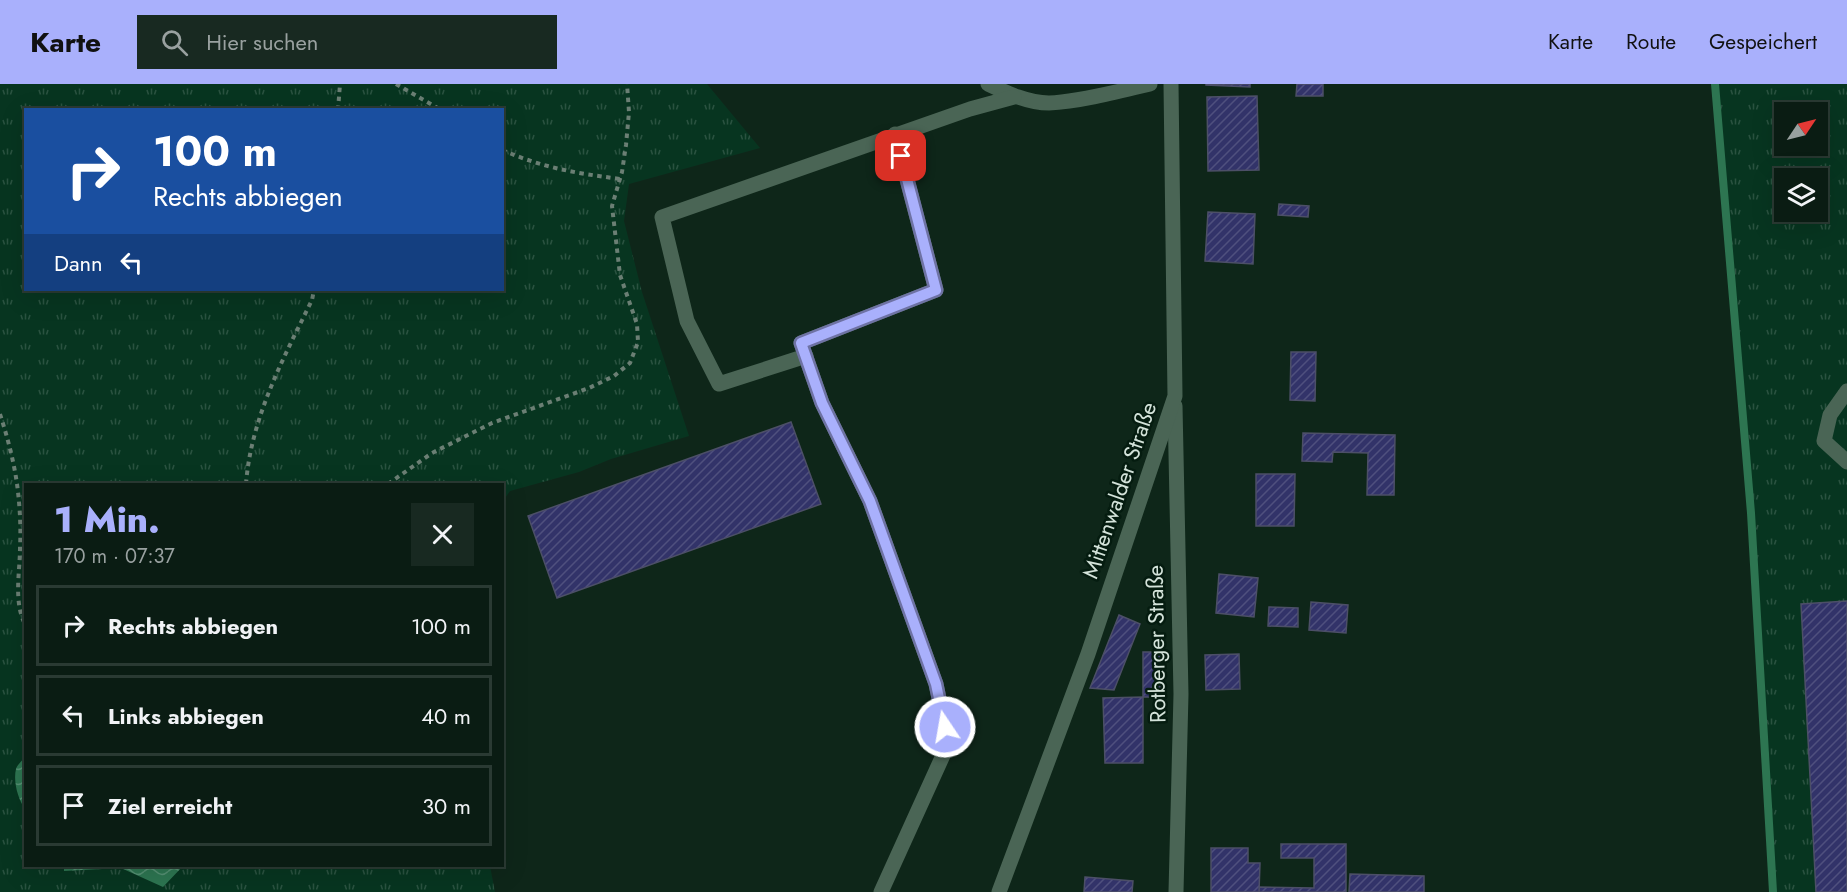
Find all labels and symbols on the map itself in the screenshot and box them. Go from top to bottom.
north arrow [1774,102,1828,156]
pin [875,130,926,181]
street label: Mittenwalder Straße [1074,397,1164,583]
street label: Rotberger Straße [1139,565,1173,723]
position arrow [913,695,977,759]

